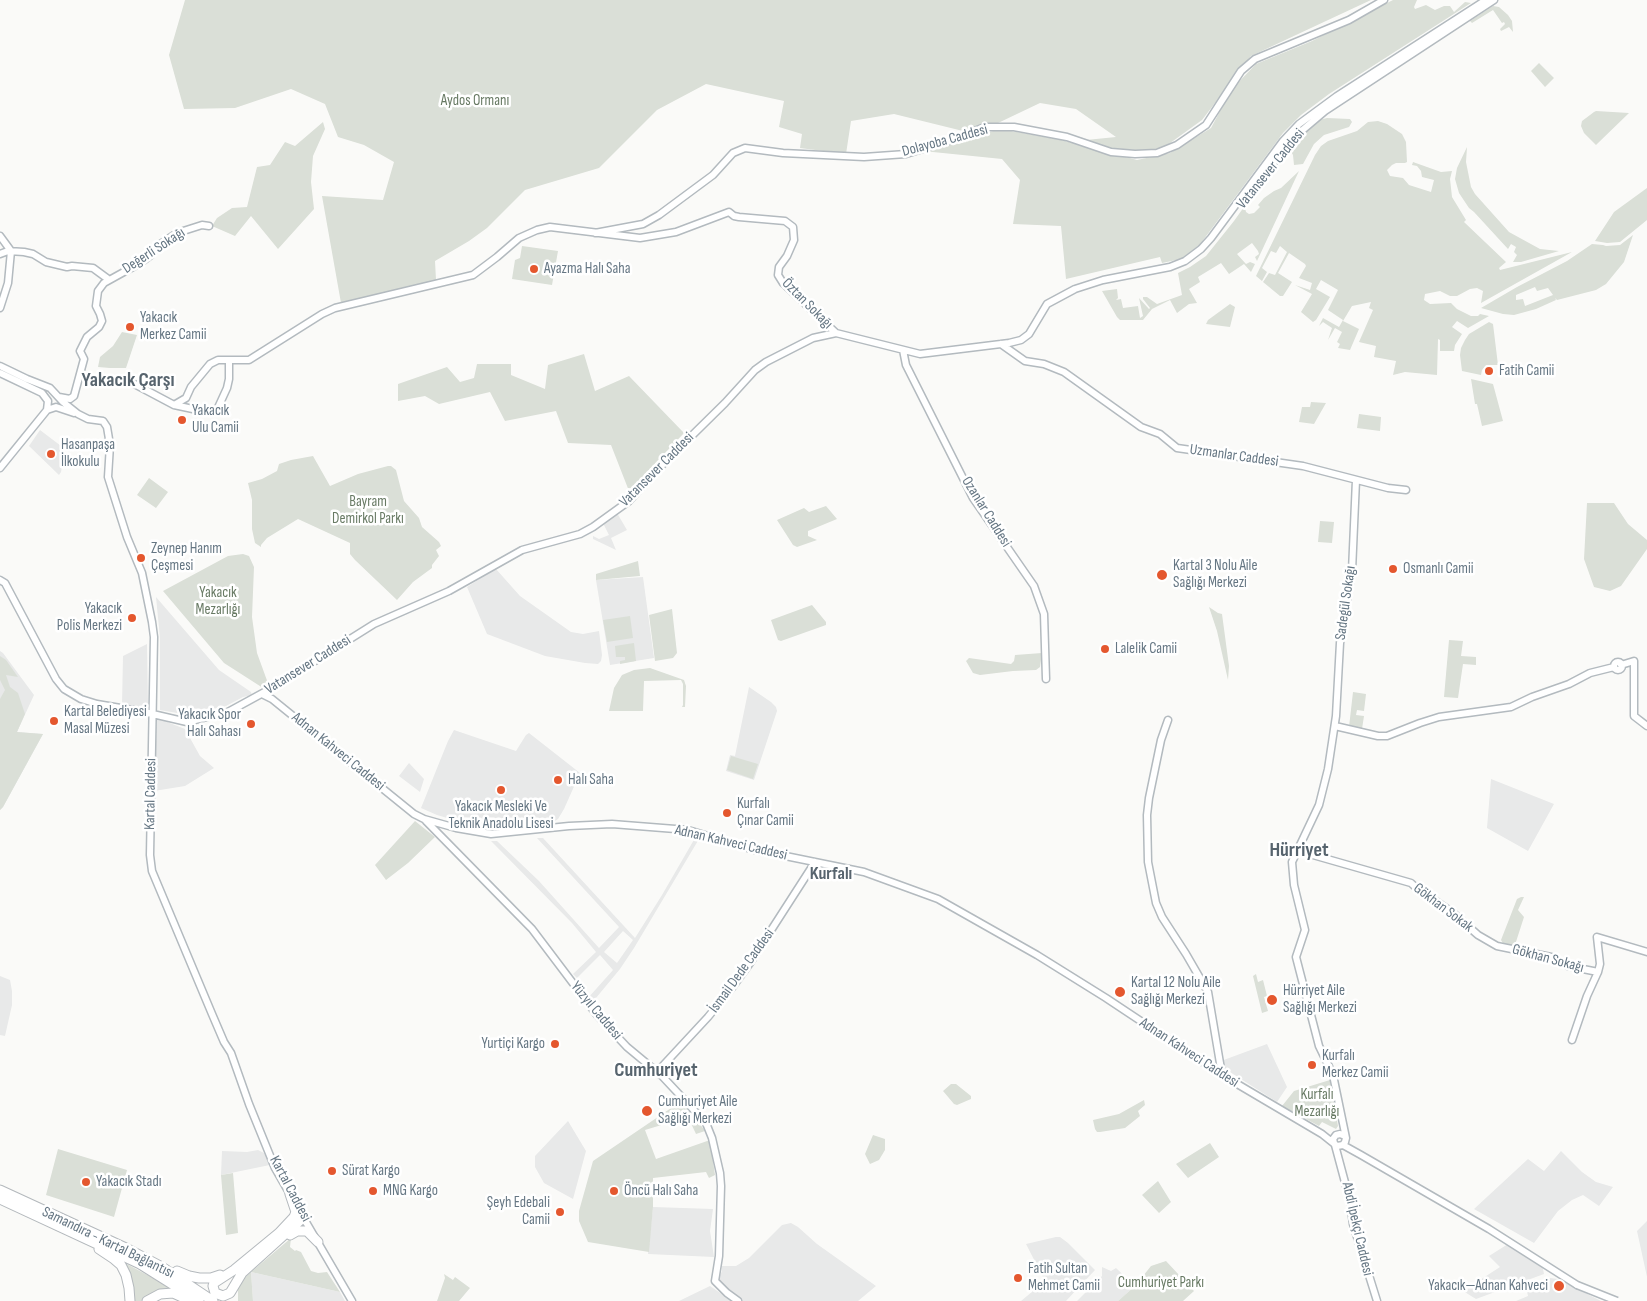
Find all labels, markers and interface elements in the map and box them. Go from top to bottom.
park label: Aydos Ormanı [441,92,509,110]
street label: Dolayoba Caddesi [900,121,990,161]
street label: Vatansever Caddesi [1233,125,1309,213]
street label: Değerli Sokağı [119,224,189,278]
place label: Ayazma Halı Saha [544,260,631,278]
marker: Ayazma Halı Saha [528,263,540,275]
street label: Öztan Sokağı [778,275,836,333]
place label: Yakacık Merkez Camii [140,309,207,344]
marker: Yakacık Merkez Camii [124,321,136,333]
place label: Fatih Camii [1499,362,1554,380]
marker: Fatih Camii [1483,365,1495,377]
district label: Yakacık Çarşı [82,369,174,393]
place label: Yakacık Ulu Camii [192,402,239,437]
marker: Yakacık Ulu Camii [176,414,188,426]
street label: Vatansever Caddesi [616,429,698,511]
place label: Hasanpaşa İlkokulu [61,436,115,471]
street label: Uzmanlar Caddesi [1188,441,1280,471]
marker: Hasanpaşa İlkokulu [45,448,57,460]
street label: Ozanlar Caddesi [957,473,1015,551]
park label: Bayram Demirkol Parkı [332,493,404,528]
place label: Zeynep Hanım Çeşmesi [151,540,222,575]
marker: Zeynep Hanım Çeşmesi [135,552,147,564]
place label: Kartal 3 Nolu Aile Sağlığı Merkezi [1173,557,1257,592]
place label: Osmanlı Camii [1403,560,1474,578]
marker: Osmanlı Camii [1387,563,1399,575]
street label: Sadegül Sokağı [1332,565,1360,641]
marker: Kartal 3 Nolu Aile Sağlığı Merkezi [1155,568,1169,582]
park label: Yakacık Mezarlığı [196,584,240,619]
place label: Yakacık Polis Merkezi [57,600,122,635]
marker: Yakacık Polis Merkezi [126,612,138,624]
street label: Vatansever Caddesi [262,631,354,699]
place label: Lalelik Camii [1115,640,1177,658]
marker: Lalelik Camii [1099,643,1111,655]
place label: Kartal Belediyesi Masal Müzesi [64,703,147,738]
place label: Yakacık Spor Halı Sahası [178,706,241,741]
street label: Adnan Kahveci Caddesi [288,709,388,795]
marker: Kartal Belediyesi Masal Müzesi [48,715,60,727]
marker: Yakacık Spor Halı Sahası [245,718,257,730]
street label: Kartal Caddesi [141,758,161,830]
place label: Halı Saha [568,771,614,789]
marker: Halı Saha [552,774,564,786]
marker: Yakacık Mesleki Ve Teknik Anadolu Lisesi [495,784,507,796]
place label: Kurfalı Çınar Camii [737,795,794,830]
place label: Yakacık Mesleki Ve Teknik Anadolu Lisesi [449,798,553,833]
marker: Kurfalı Çınar Camii [721,807,733,819]
street label: Adnan Kahveci Caddesi [673,821,789,865]
district label: Hürriyet [1269,839,1329,863]
district label: Kurfalı [810,863,852,885]
street label: Gökhan Sokak [1409,880,1477,936]
street label: İsmail Dede Caddesi [706,926,778,1016]
street label: Gökhan Sokağı [1510,941,1586,977]
place label: Kartal 12 Nolu Aile Sağlığı Merkezi [1131,974,1221,1009]
street label: Yüzyıl Caddesi [566,978,626,1044]
place label: Hürriyet Aile Sağlığı Merkezi [1283,982,1357,1017]
marker: Kartal 12 Nolu Aile Sağlığı Merkezi [1113,985,1127,999]
marker: Hürriyet Aile Sağlığı Merkezi [1265,993,1279,1007]
street label: Adnan Kahveci Caddesi [1136,1014,1242,1092]
place label: Yurtiçi Kargo [482,1035,545,1053]
marker: Yurtiçi Kargo [549,1038,561,1050]
place label: Kurfalı Merkez Camii [1322,1047,1389,1082]
district label: Cumhuriyet [614,1059,698,1083]
marker: Kurfalı Merkez Camii [1306,1059,1318,1071]
park label: Kurfalı Mezarlığı [1295,1086,1339,1121]
place label: Cumhuriyet Aile Sağlığı Merkezi [658,1093,738,1128]
marker: Cumhuriyet Aile Sağlığı Merkezi [640,1104,654,1118]
street label: Kartal Caddesi [265,1153,315,1225]
place label: Sürat Kargo [342,1162,400,1180]
marker: Sürat Kargo [326,1165,338,1177]
place label: Yakacık Stadı [96,1173,161,1191]
marker: Yakacık Stadı [80,1176,92,1188]
street label: Abdi İpekçi Caddesi [1337,1180,1377,1278]
place label: MNG Kargo [383,1182,438,1200]
place label: Öncü Halı Saha [624,1182,698,1200]
marker: MNG Kargo [367,1185,379,1197]
marker: Öncü Halı Saha [608,1185,620,1197]
place label: Şeyh Edebali Camii [487,1194,550,1229]
street label: Samandıra - Kartal Bağlantısı [39,1203,177,1283]
marker: Şeyh Edebali Camii [554,1206,566,1218]
place label: Fatih Sultan Mehmet Camii [1028,1260,1100,1295]
marker: Fatih Sultan Mehmet Camii [1012,1272,1024,1284]
park label: Cumhuriyet Parkı [1118,1274,1204,1292]
place label: Yakacık—Adnan Kahveci [1428,1277,1548,1295]
marker: Yakacık—Adnan Kahveci [1552,1279,1566,1293]

